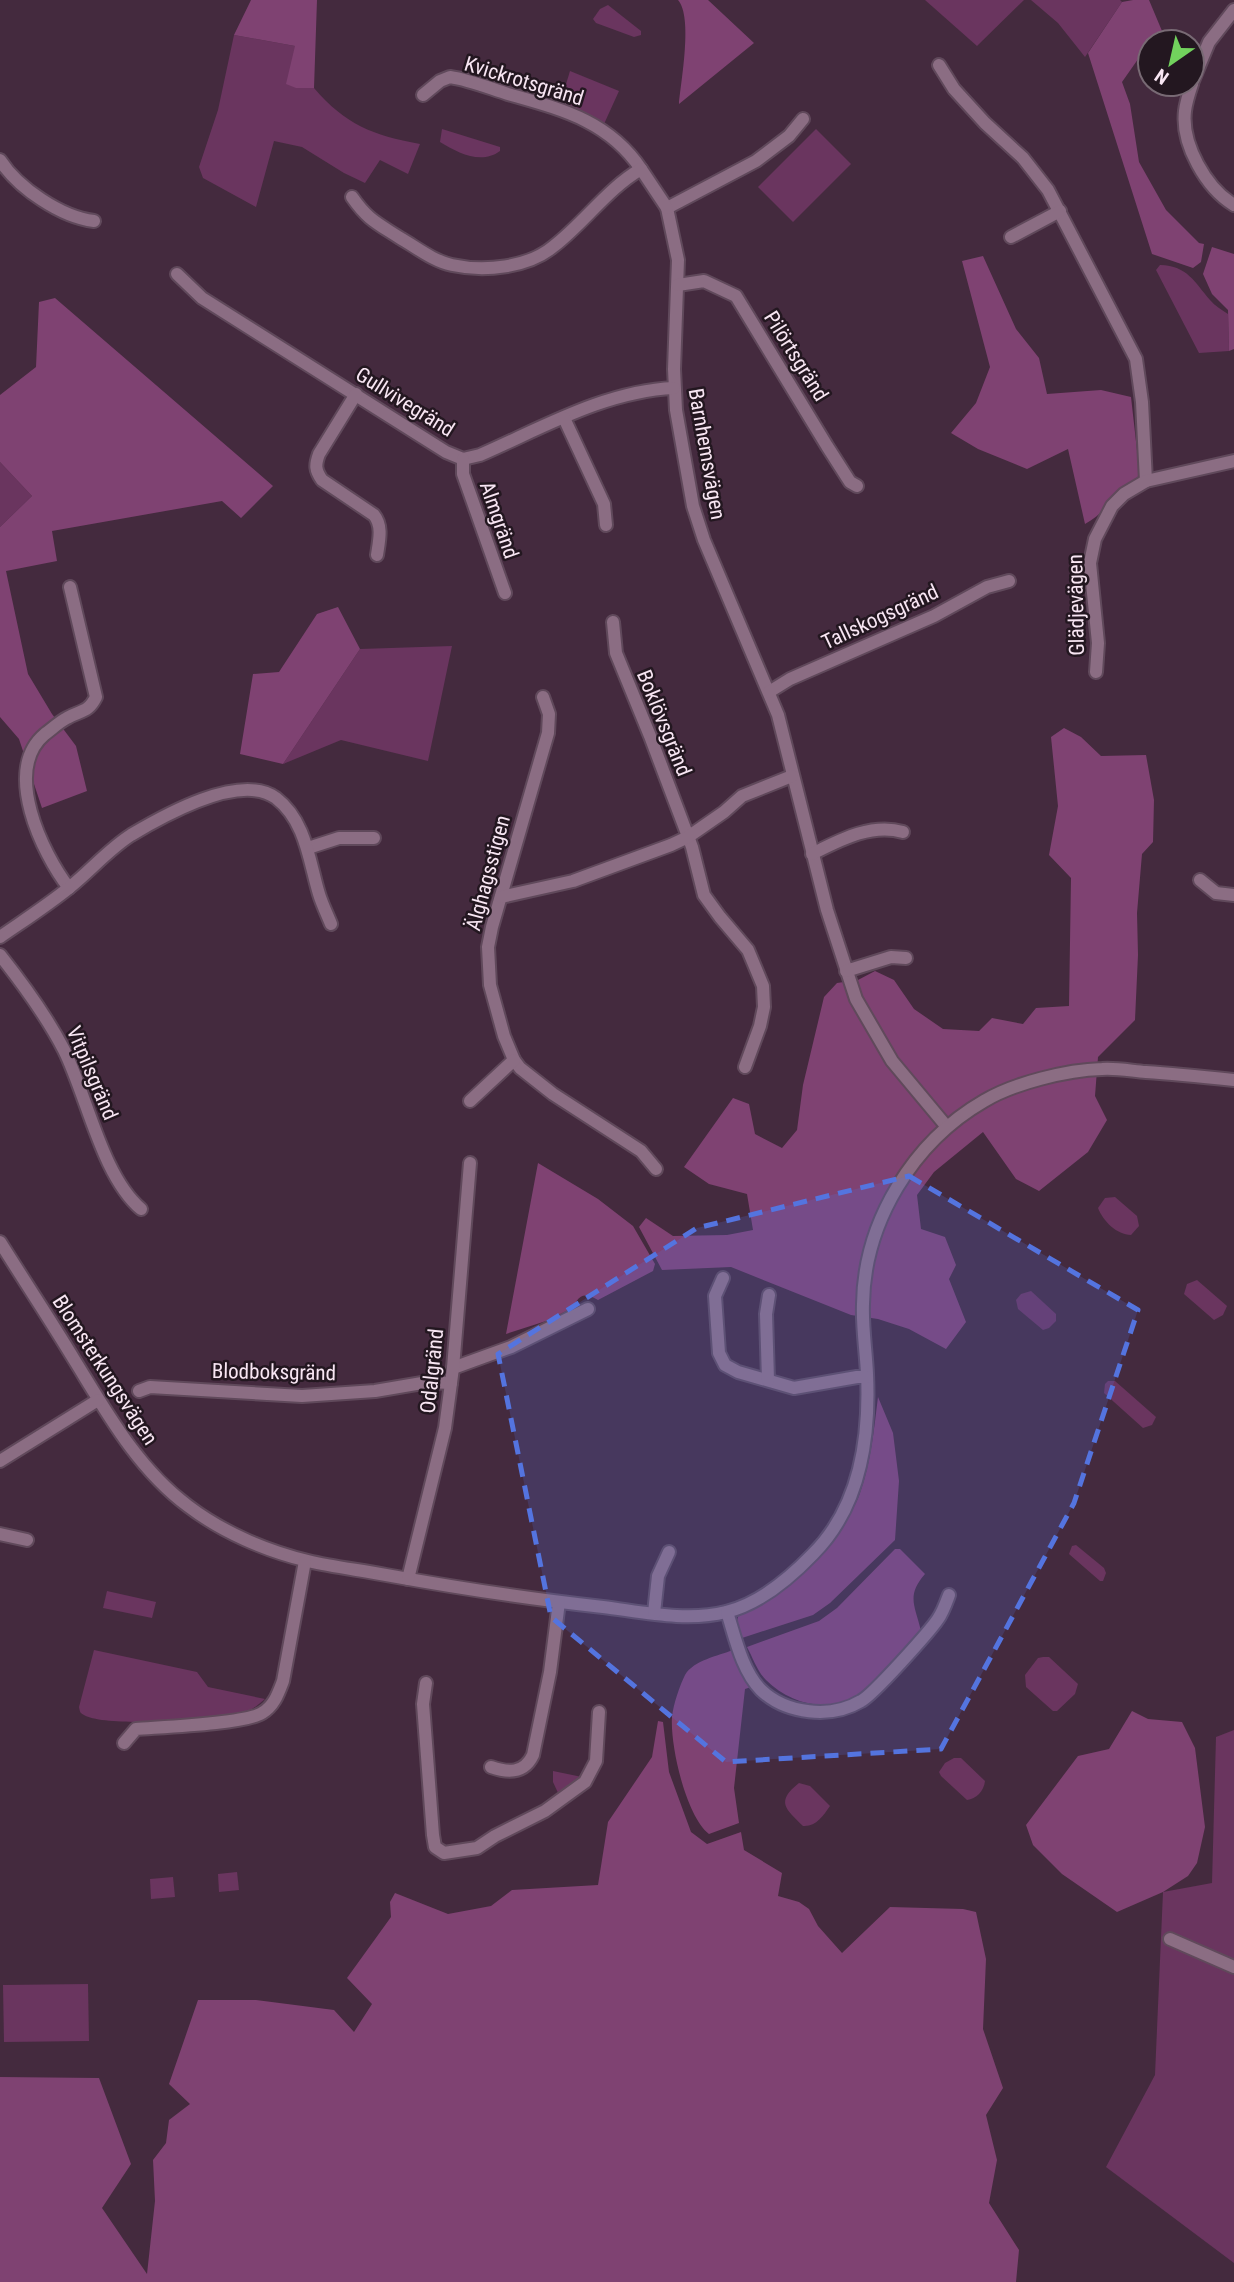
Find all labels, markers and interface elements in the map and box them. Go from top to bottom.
north arrow [1136,28,1206,98]
street label: Kvickrotsgränd [461,51,587,111]
text: N [1151,64,1173,89]
street label: Pilörtsgränd [759,307,833,405]
street label: Gullvivegränd [351,362,459,442]
street label: Barnhemsvägen [684,387,730,521]
street label: Almgränd [475,478,523,562]
street label: Glädjevägen [1063,554,1089,656]
street label: Tallskogsgränd [818,580,942,654]
street label: Boklövsgränd [632,666,696,780]
street label: Älghagsstigen [461,813,515,933]
street label: Vitpilsgränd [62,1023,122,1123]
street label: Blomsterkungsvägen [48,1291,162,1449]
street label: Odalgränd [416,1328,448,1414]
street label: Blodboksgränd [212,1359,336,1385]

